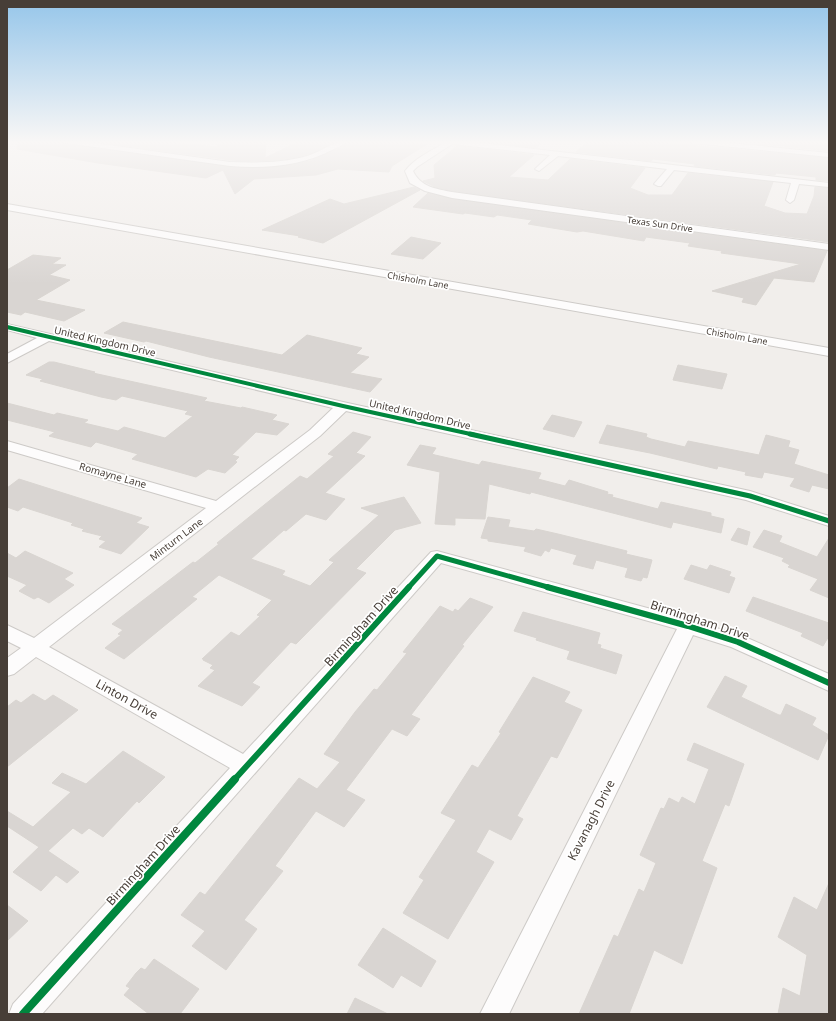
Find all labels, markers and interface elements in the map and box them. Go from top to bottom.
street label: Texas Sun Drive [626,213,694,235]
street label: Chisholm Lane [386,268,450,292]
street label: United Kingdom Drive [53,322,158,360]
street label: Chisholm Lane [705,324,769,348]
street label: United Kingdom Drive [368,395,473,433]
street label: Romayne Lane [78,459,149,491]
street label: Minturn Lane [147,514,206,564]
street label: Birmingham Drive [320,582,402,670]
street label: Birmingham Drive [648,596,752,644]
street label: Linton Drive [93,675,161,723]
street label: Kavanagh Drive [563,776,619,863]
street label: Birmingham Drive [102,821,184,909]

